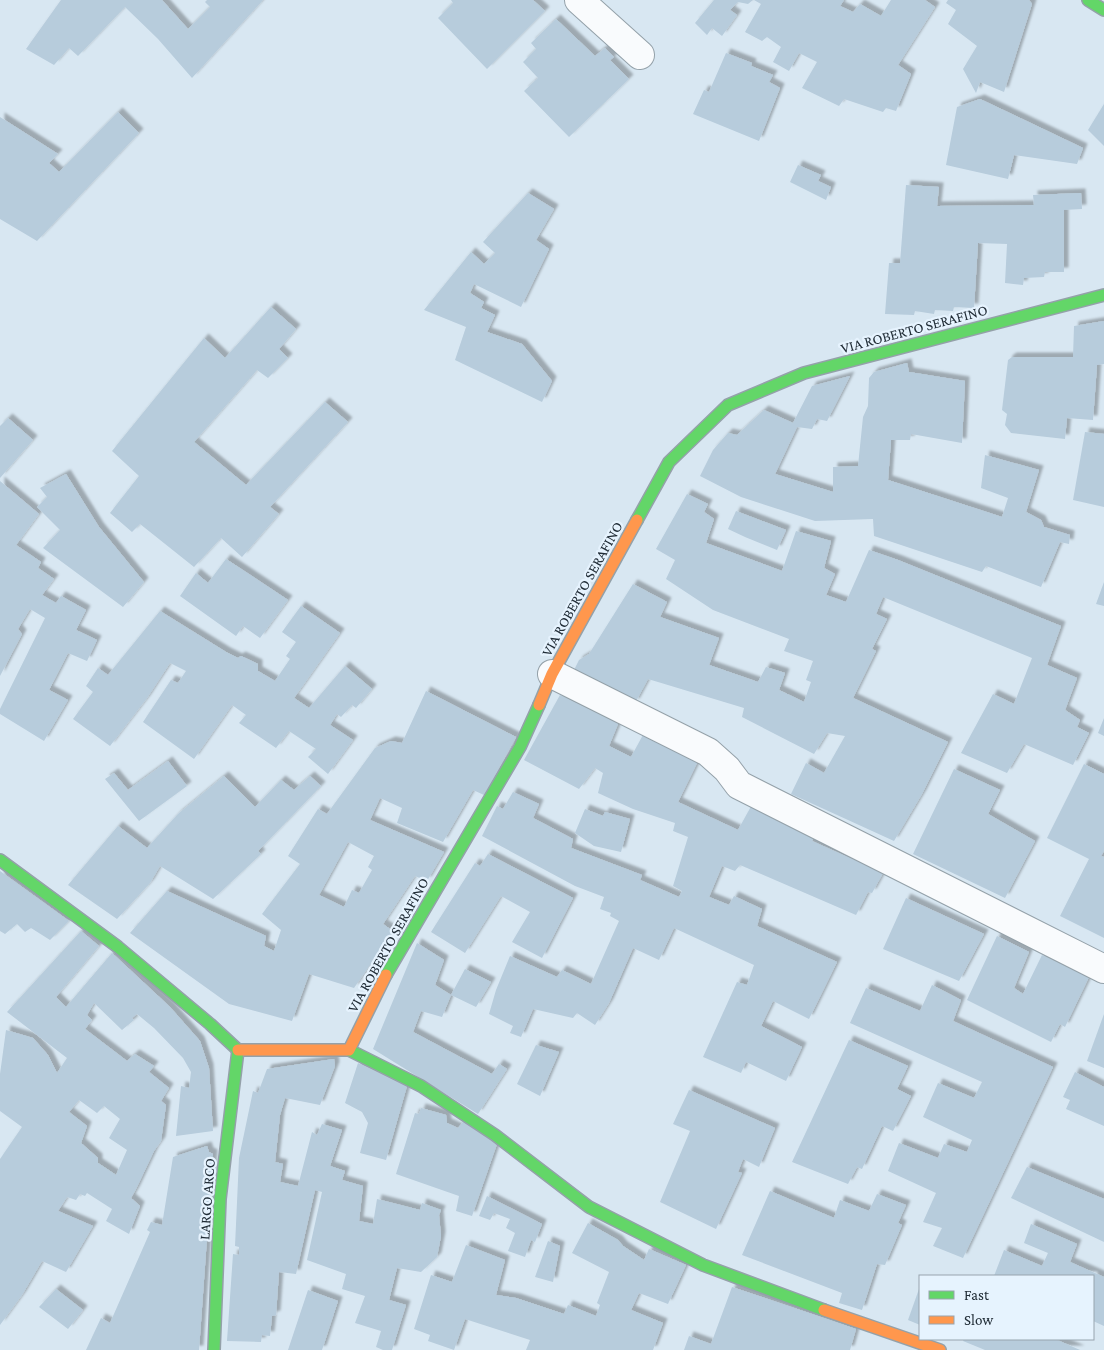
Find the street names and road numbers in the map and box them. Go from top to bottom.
street label: VIA ROBERTO SERAFINO [839,302,989,356]
street label: VIA ROBERTO SERAFINO [538,519,626,659]
street label: VIA ROBERTO SERAFINO [344,875,432,1015]
street label: LARGO ARCO [196,1158,218,1240]

